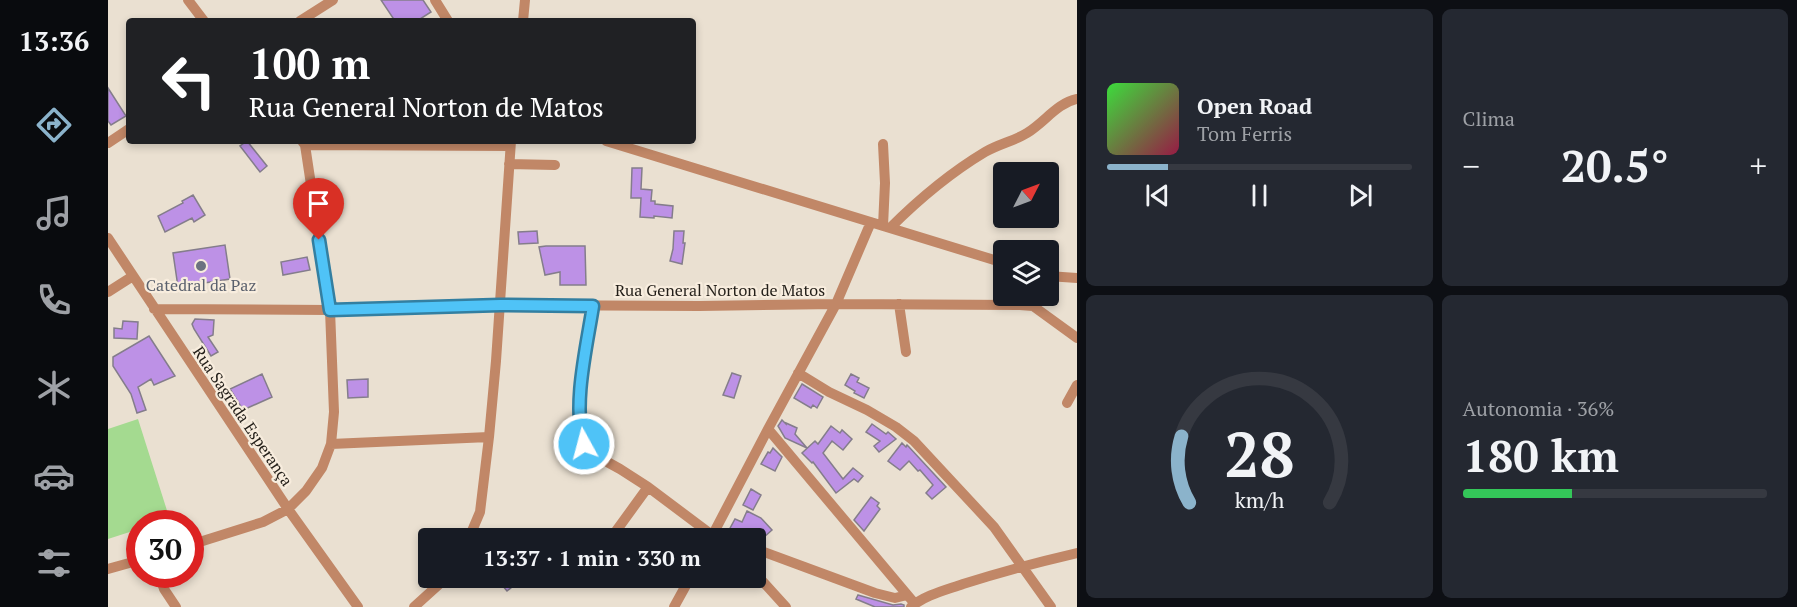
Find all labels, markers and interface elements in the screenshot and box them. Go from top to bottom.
text: 13:36 [19,23,89,59]
text: 100 m [249,35,370,91]
icon: left [150,42,228,120]
text: Rua General Norton de Matos [249,89,604,125]
text: Open Road [1197,91,1312,120]
icon: directions [33,104,75,146]
text: Clima [1463,105,1515,132]
text: Tom Ferris [1197,120,1292,147]
text: 20.5° [1561,135,1669,195]
text: − [1463,144,1480,187]
text: + [1749,144,1767,187]
north arrow [993,162,1059,228]
map controls [993,162,1059,306]
pin [293,178,344,240]
icon: previous [1141,179,1174,212]
icon: pause [1243,179,1276,212]
icon: next [1344,179,1377,212]
icon: arrive [302,187,335,220]
icon: music [33,192,75,234]
button: layers [993,240,1059,306]
marker: Catedral da Paz [194,259,208,273]
place label: Catedral da Paz [146,274,256,296]
icon: phone [33,279,75,321]
street label: Rua General Norton de Matos [615,279,825,301]
street label: Rua Sagrada Esperança [188,342,298,490]
icon: climate [33,367,75,409]
text: Autonomia · 36% [1463,395,1614,422]
position arrow [552,412,616,476]
text: 28 [1224,412,1295,495]
text: 180 km [1463,425,1619,485]
icon: car [33,455,75,497]
text: km/h [1234,487,1284,515]
speed limit sign: 30 [126,510,204,588]
icon: filters [33,542,75,584]
text: 13:37 · 1 min · 330 m [483,543,701,572]

